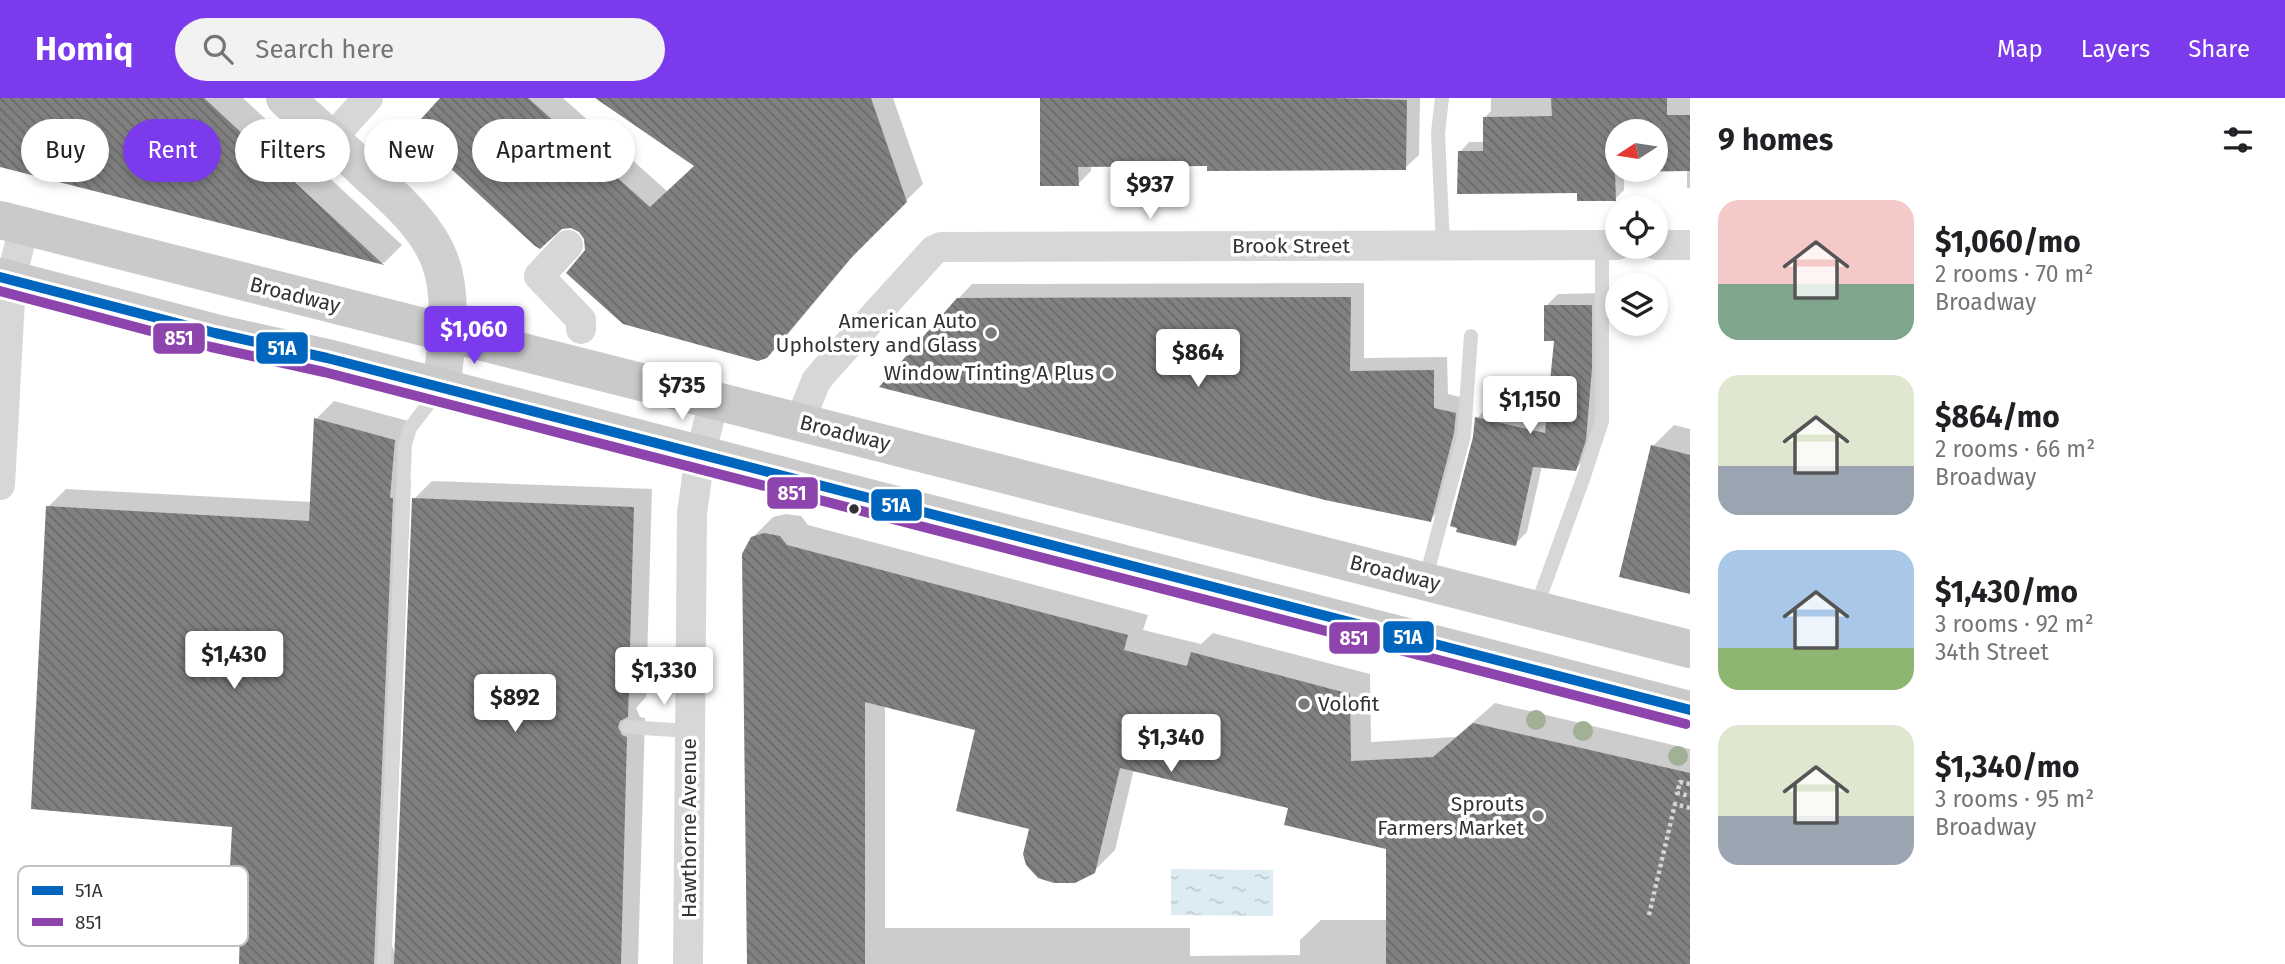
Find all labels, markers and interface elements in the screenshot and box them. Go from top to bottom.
search box [175,18,665,81]
text: Homiq [35,29,133,69]
icon: search [199,30,237,68]
text: Search here [255,34,394,65]
text: Map [1997,35,2043,63]
text: Layers [2081,35,2150,63]
text: Share [2188,35,2250,63]
chip: Buy [21,119,109,182]
chip: Rent [123,119,221,182]
chip: Filters [235,119,350,182]
chip: New [364,119,458,182]
chip: Apartment [472,119,635,182]
north arrow [1605,119,1668,182]
map controls [1605,119,1668,336]
icon: filters [2219,121,2257,159]
text: 9 homes [1718,122,1833,158]
pin: $937 [1109,162,1191,221]
text: $937 [1126,170,1174,198]
button: locate [1605,196,1668,259]
text: $1,060/mo [1935,224,2081,260]
icon: home [1774,228,1858,312]
street label: Brook Street [1232,233,1350,259]
text: 2 rooms · 70 m² [1935,260,2093,288]
street label: Broadway [247,271,344,319]
button: layers [1605,273,1668,336]
text: Broadway [1935,288,2036,316]
pin: $1,060 [417,306,531,366]
place label: American Auto Upholstery and Glass [776,308,977,358]
text: $1,060 [440,315,508,343]
line badge: 851 [152,322,206,355]
marker: American Auto Upholstery and Glass [983,325,999,341]
text: 851 [165,327,193,350]
pin: $864 [1157,330,1239,389]
line badge: 51A [255,331,309,365]
text: 51A [267,337,297,360]
text: $864 [1172,338,1224,366]
place label: Window Tinting A Plus [884,360,1094,386]
pin: $735 [641,362,723,422]
marker: Window Tinting A Plus [1100,365,1116,381]
text: $735 [658,371,706,399]
pin: $1,150 [1473,376,1587,436]
text: $1,150 [1499,385,1561,413]
text: $864/mo [1935,399,2060,435]
icon: home [1774,403,1858,487]
street label: Broadway [797,409,894,457]
text: 2 rooms · 66 m² [1935,435,2095,463]
text: Broadway [1935,463,2036,491]
line badge: 851 [766,476,819,510]
text: 851 [778,482,806,505]
line badge: 51A [870,488,923,522]
text: 51A [881,494,911,517]
unlabelled marker [847,502,861,516]
street label: Broadway [1347,549,1444,597]
text: $1,430/mo [1935,574,2078,610]
icon: home [1774,578,1858,662]
text: 3 rooms · 92 m² [1935,610,2094,638]
line badge: 51A [1382,620,1435,654]
line badge: 851 [1328,621,1381,655]
text: 51A [1393,626,1423,649]
text: 851 [1340,627,1368,650]
pin: $1,430 [177,632,291,691]
text: 34th Street [1935,638,2049,666]
text: $1,430 [201,640,267,668]
pin: $1,330 [607,648,721,707]
text: $1,330 [631,656,697,684]
pin: $892 [474,674,556,734]
text: $892 [490,683,540,711]
place label: Volofit [1318,691,1380,717]
marker: Volofit [1296,696,1312,712]
pin: $1,340 [1114,714,1228,774]
text: $1,340 [1138,723,1204,751]
street label: Hawthorne Avenue [676,738,702,918]
text: $1,340/mo [1935,749,2080,785]
icon: home [1774,753,1858,837]
text: 3 rooms · 95 m² [1935,785,2094,813]
place label: Sprouts Farmers Market [1377,791,1524,841]
marker: Sprouts Farmers Market [1530,808,1546,824]
text: Broadway [1935,813,2036,841]
legend [18,866,248,946]
text: 51A [75,879,103,902]
text: 851 [75,911,102,934]

